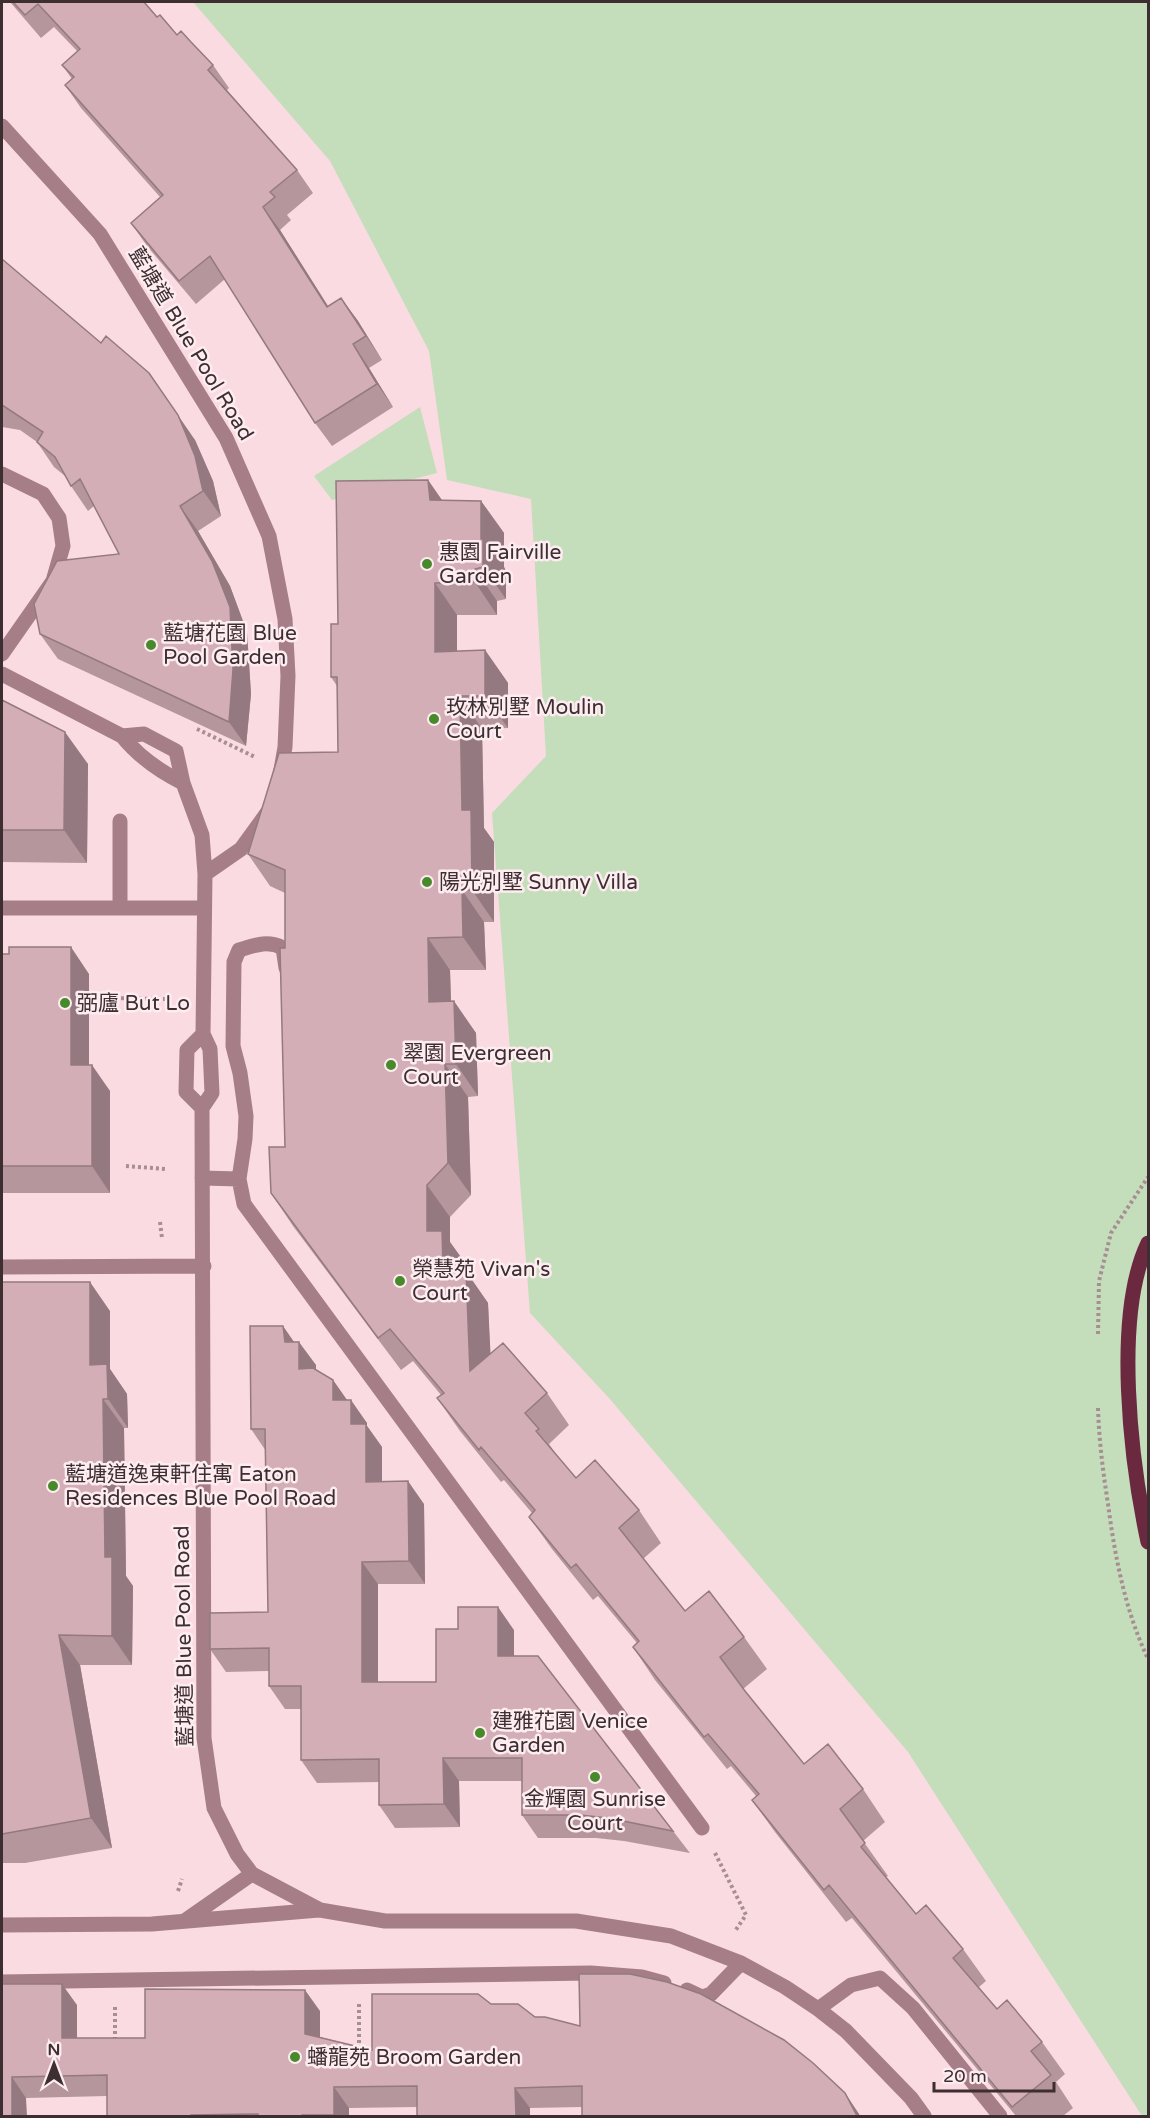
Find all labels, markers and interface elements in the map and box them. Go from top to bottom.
street label: 藍塘道 Blue Pool Road [123,243,259,445]
place label: 惠園 Fairville Garden [439,540,562,589]
marker: 惠園 Fairville Garden [420,557,434,571]
place label: 藍塘花園 Blue Pool Garden [163,621,297,670]
marker: 藍塘花園 Blue Pool Garden [144,638,158,652]
place label: 玫林別墅 Moulin Court [446,695,604,744]
marker: 玫林別墅 Moulin Court [427,712,441,726]
place label: 陽光別墅 Sunny Villa [439,870,638,895]
marker: 陽光別墅 Sunny Villa [420,875,434,889]
place label: 弼廬 But Lo [77,991,190,1016]
marker: 弼廬 But Lo [58,996,72,1010]
place label: 翠園 Evergreen Court [403,1041,552,1090]
marker: 翠園 Evergreen Court [384,1058,398,1072]
place label: 榮慧苑 Vivan's Court [412,1257,550,1306]
marker: 榮慧苑 Vivan's Court [393,1274,407,1288]
place label: 藍塘道逸東軒住寓 Eaton Residences Blue Pool Road [65,1462,336,1511]
marker: 藍塘道逸東軒住寓 Eaton Residences Blue Pool Road [46,1479,60,1493]
street label: 藍塘道 Blue Pool Road [170,1525,198,1747]
place label: 建雅花園 Venice Garden [492,1709,648,1758]
marker: 建雅花園 Venice Garden [473,1726,487,1740]
marker: 金輝園 Sunrise Court [588,1770,602,1784]
place label: 金輝園 Sunrise Court [524,1787,666,1836]
north arrow [24,2034,84,2094]
text: N [48,2040,60,2060]
place label: 蟠龍苑 Broom Garden [307,2045,521,2070]
marker: 蟠龍苑 Broom Garden [288,2050,302,2064]
scale bar [934,2055,1054,2093]
text: 20 m [943,2065,987,2087]

